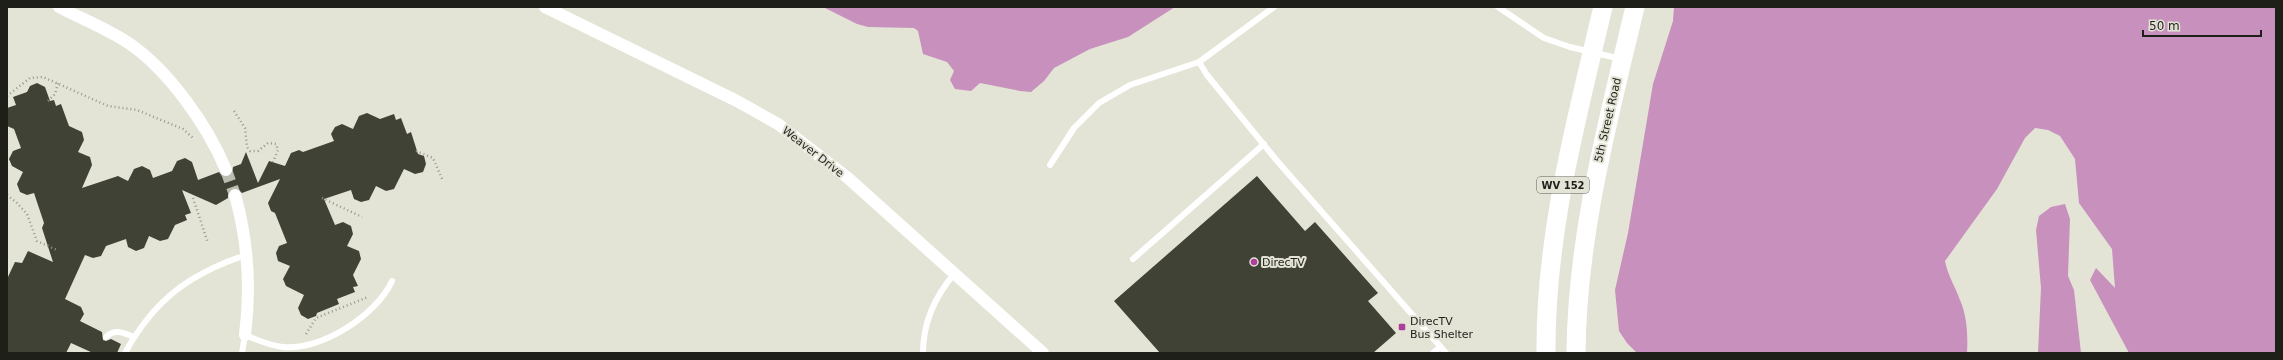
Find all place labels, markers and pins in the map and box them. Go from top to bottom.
place label: DirecTV [1262,256,1305,269]
marker: DirecTV [1249,257,1259,267]
place label: DirecTV Bus Shelter [1410,315,1474,341]
marker: DirecTV Bus Shelter [1397,322,1407,332]

